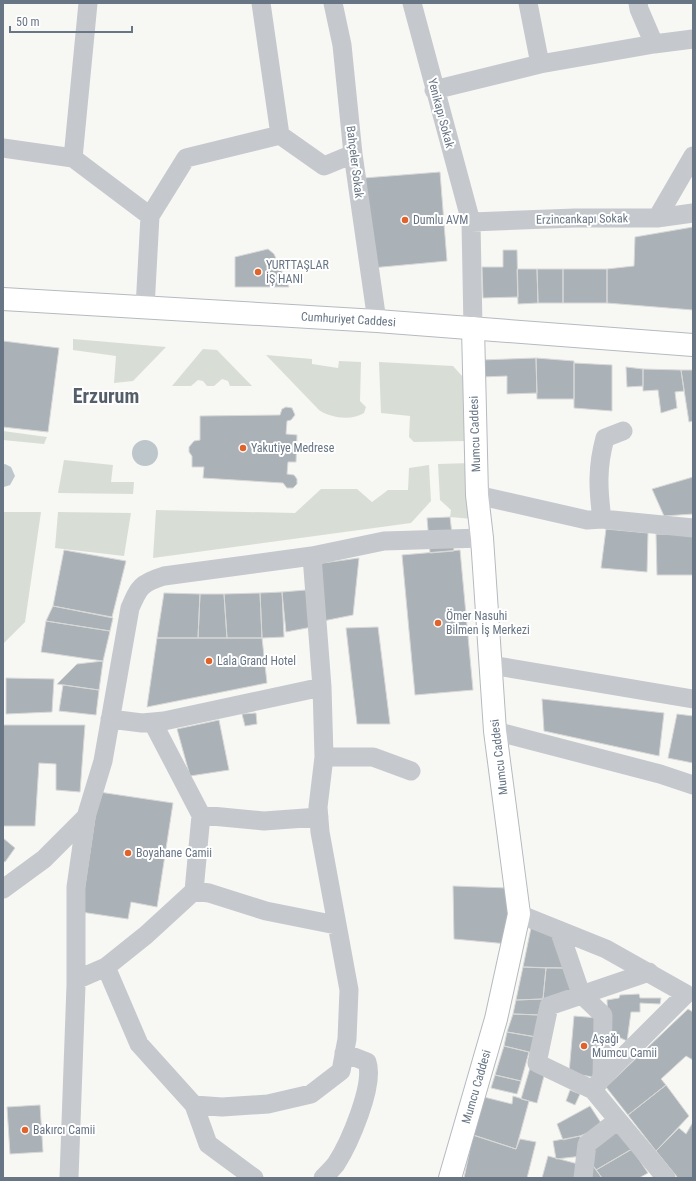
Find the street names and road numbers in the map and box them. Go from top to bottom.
street label: Yenikapı Sokak [425,77,457,150]
street label: Bahçeler Sokak [344,125,366,200]
street label: Erzincankapı Sokak [536,211,629,227]
street label: Cumhuriyet Caddesi [301,310,396,329]
street label: Mumcu Caddesi [467,396,483,472]
street label: Mumcu Caddesi [487,718,511,796]
street label: Mumcu Caddesi [459,1048,494,1125]

